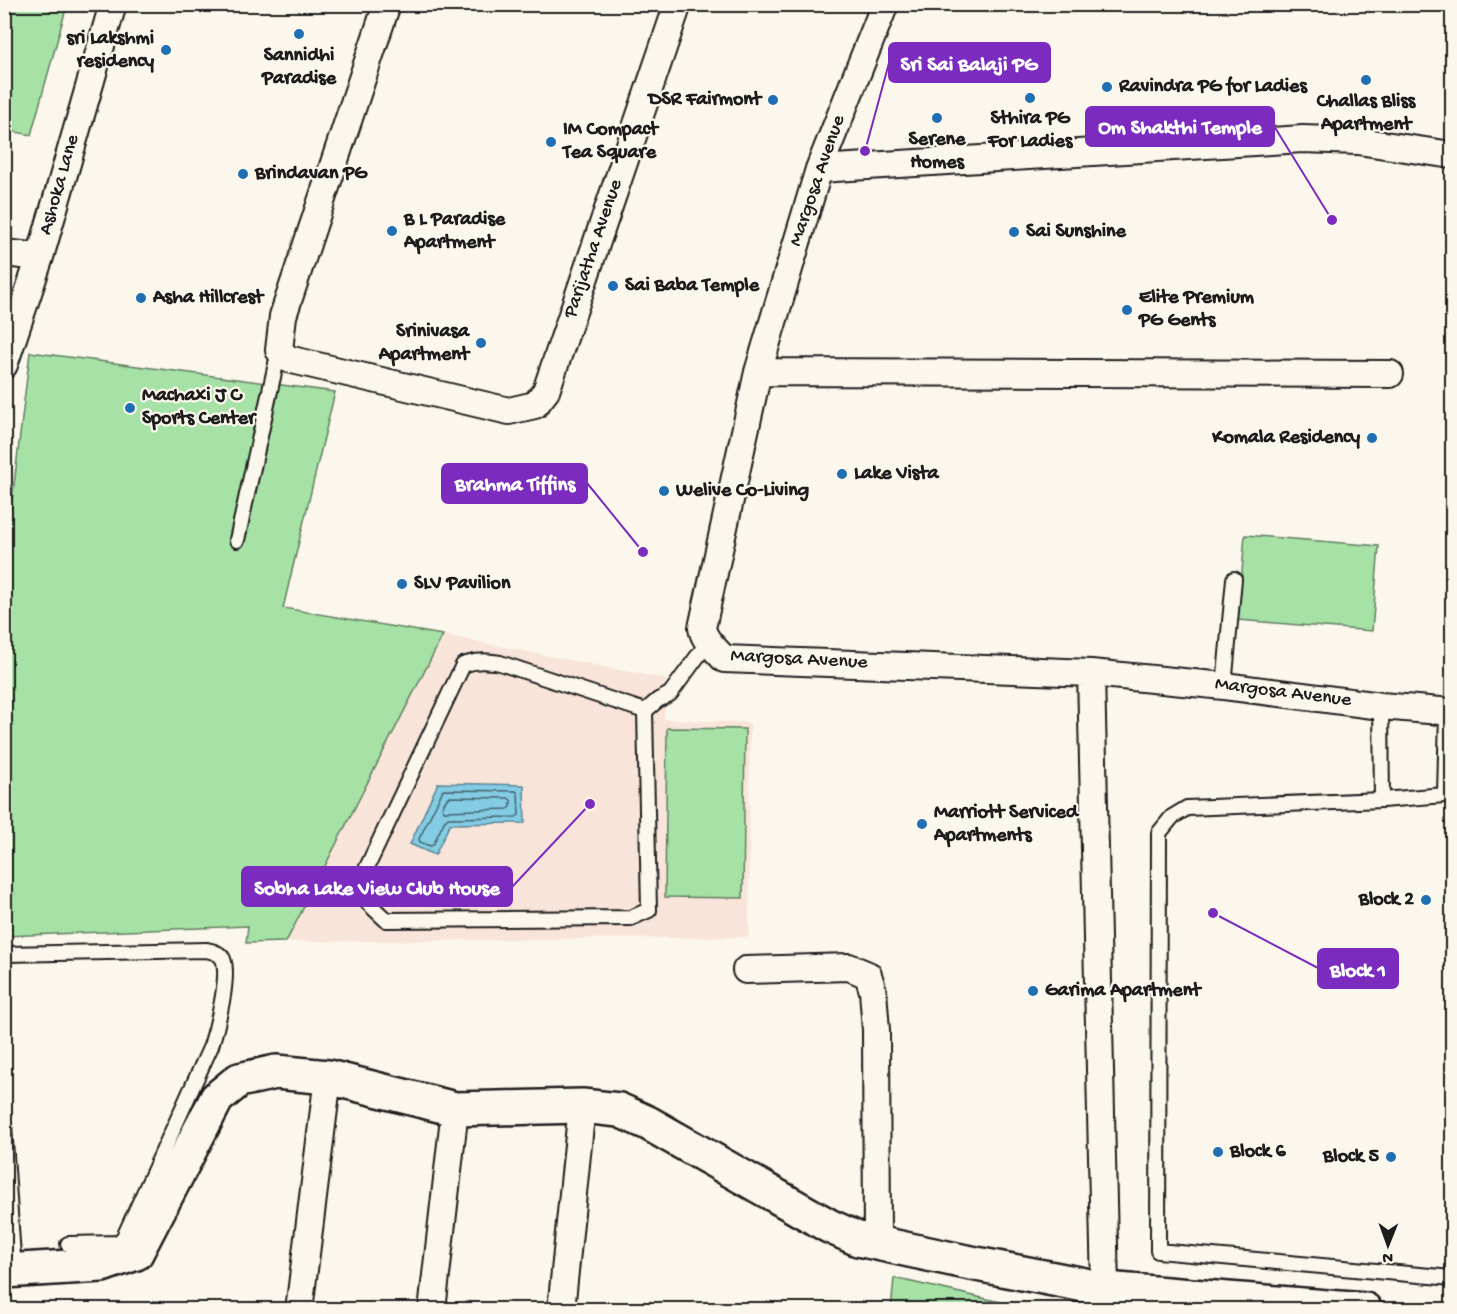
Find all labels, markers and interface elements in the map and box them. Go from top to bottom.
marker: Sannidhi Paradise [292,27,306,41]
place label: sri Lakshmi residency [67,28,154,74]
marker: sri Lakshmi residency [159,43,173,57]
callout: Sri Sai Balaji PG [889,43,1050,82]
place label: Sannidhi Paradise [261,45,337,91]
text: Sri Sai Balaji PG [901,54,1039,79]
marker: Challas Bliss Apartment [1359,73,1373,87]
place label: Ravindra PG for Ladies [1118,76,1308,99]
marker: Ravindra PG for Ladies [1100,80,1114,94]
place label: DSR Fairmont [646,89,763,112]
marker: Sthira PG For Ladies [1023,91,1037,105]
place label: Challas Bliss Apartment [1316,91,1417,137]
marker: DSR Fairmont [766,93,780,107]
callout: Om Shakthi Temple [1086,107,1274,146]
place label: Sthira PG For Ladies [987,108,1074,154]
marker: Serene Homes [930,111,944,125]
street label: Margosa Avenue [785,112,851,250]
text: Om Shakthi Temple [1098,117,1263,142]
place label: IM Compact Tea Square [561,119,660,165]
place label: Serene Homes [909,129,966,175]
street label: Ashoka Lane [35,132,85,238]
marker: IM Compact Tea Square [544,135,558,149]
place label: Brindavan PG [254,163,368,186]
marker: Brindavan PG [236,167,250,181]
street label: Parijatha Avenue [559,176,629,322]
place label: B L Paradise Apartment [403,209,506,255]
place label: Sai Sunshine [1026,221,1127,244]
marker: B L Paradise Apartment [385,224,399,238]
marker: Sai Sunshine [1007,225,1021,239]
place label: Sai Baba Temple [625,275,760,298]
marker: Sai Baba Temple [606,279,620,293]
place label: Asha Hillcrest [152,287,265,310]
place label: Elite Premium PG Gents [1138,287,1255,333]
marker: Asha Hillcrest [134,291,148,305]
marker: Elite Premium PG Gents [1120,303,1134,317]
place label: Srinivasa Apartment [378,321,471,367]
marker: Srinivasa Apartment [474,336,488,350]
place label: Machaxi J C Sports Center [142,385,257,431]
marker: Machaxi J C Sports Center [123,401,137,415]
place label: Komala Residency [1211,427,1360,450]
marker: Komala Residency [1365,431,1379,445]
place label: Lake Vista [854,463,939,486]
callout: Brahma Tiffins [442,464,587,503]
marker: Lake Vista [835,467,849,481]
text: Brahma Tiffins [454,474,576,499]
place label: Welive Co-Living [675,480,809,503]
marker: Welive Co-Living [657,484,671,498]
place label: SLV Pavilion [414,573,511,596]
marker: SLV Pavilion [395,577,409,591]
street label: Margosa Avenue [730,645,869,675]
street label: Margosa Avenue [1214,673,1353,713]
place label: Marriott Serviced Apartments [933,802,1080,848]
marker: Marriott Serviced Apartments [915,817,929,831]
callout: Sobha Lake View Club House [242,867,512,906]
text: Sobha Lake View Club House [254,878,501,903]
place label: Block 2 [1358,889,1414,912]
marker: Block 2 [1419,893,1433,907]
callout: Block 1 [1318,949,1398,988]
text: Block 1 [1329,960,1386,985]
place label: Garima Apartment [1045,980,1202,1003]
marker: Garima Apartment [1026,984,1040,998]
place label: Block 6 [1229,1141,1286,1164]
marker: Block 6 [1211,1145,1225,1159]
place label: Block 5 [1322,1146,1379,1169]
marker: Block 5 [1384,1150,1398,1164]
north arrow [1358,1215,1418,1275]
text: N [1382,1247,1393,1266]

